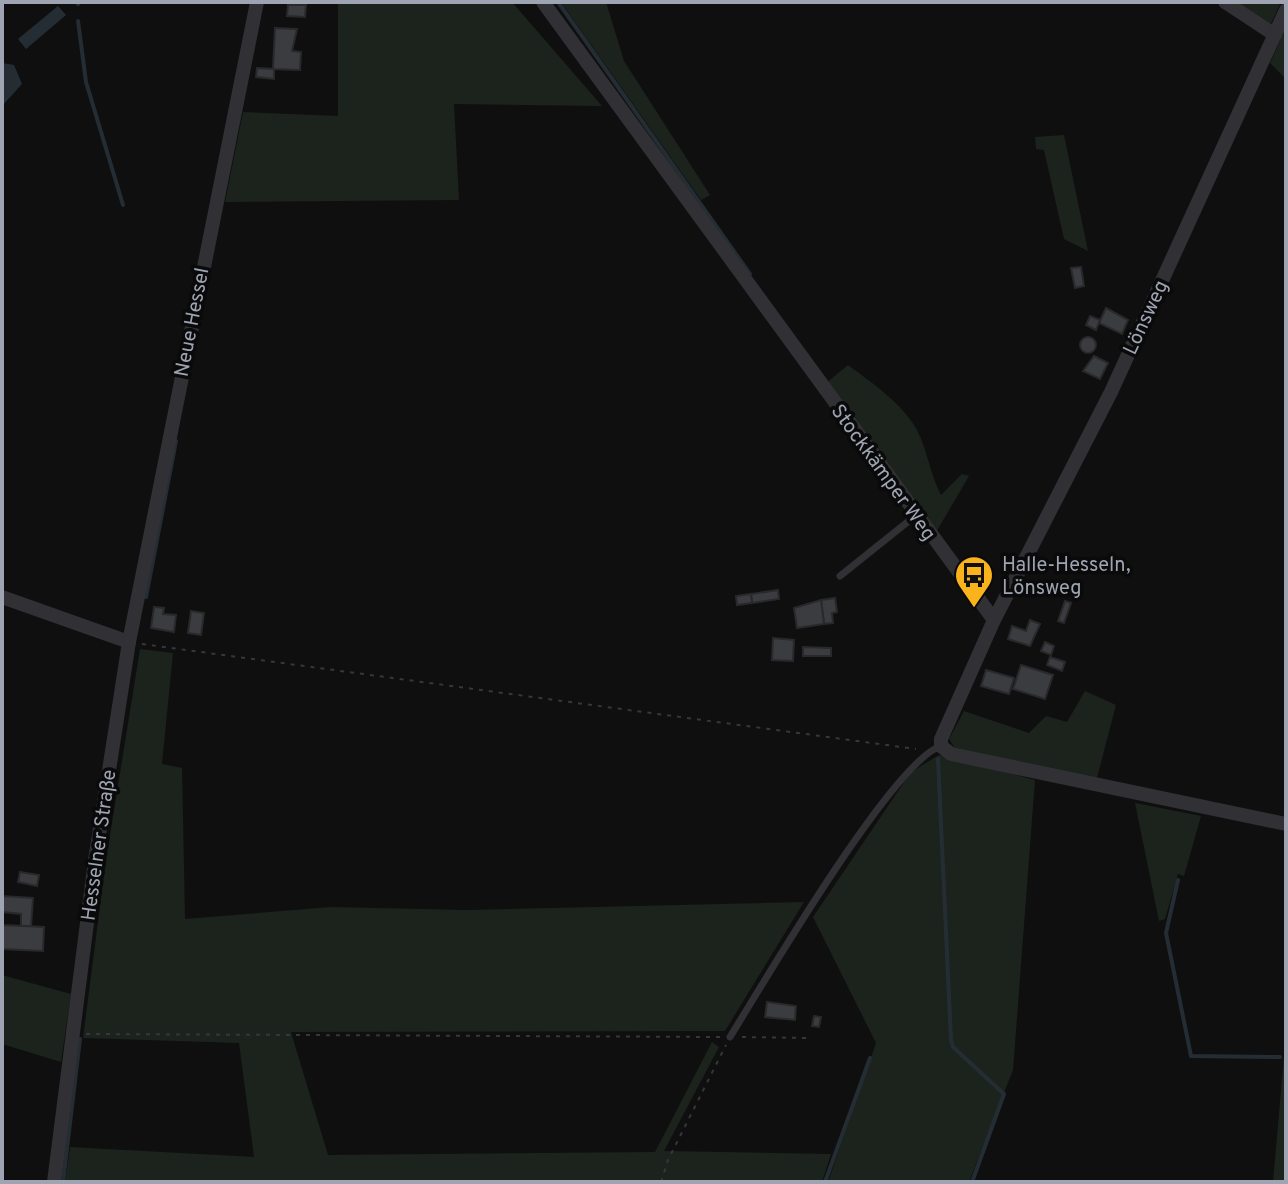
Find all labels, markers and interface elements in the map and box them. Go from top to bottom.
street label: Neue Hessel [170,266,216,379]
street label: Lönsweg [1118,276,1175,359]
street label: Stockkämper Weg [824,400,941,547]
place label: Halle-Hesseln, Lönsweg [1002,553,1131,602]
bus stop icon: Halle-Hesseln, Lönsweg [953,554,995,609]
street label: Hesselner Straße [77,768,123,923]

